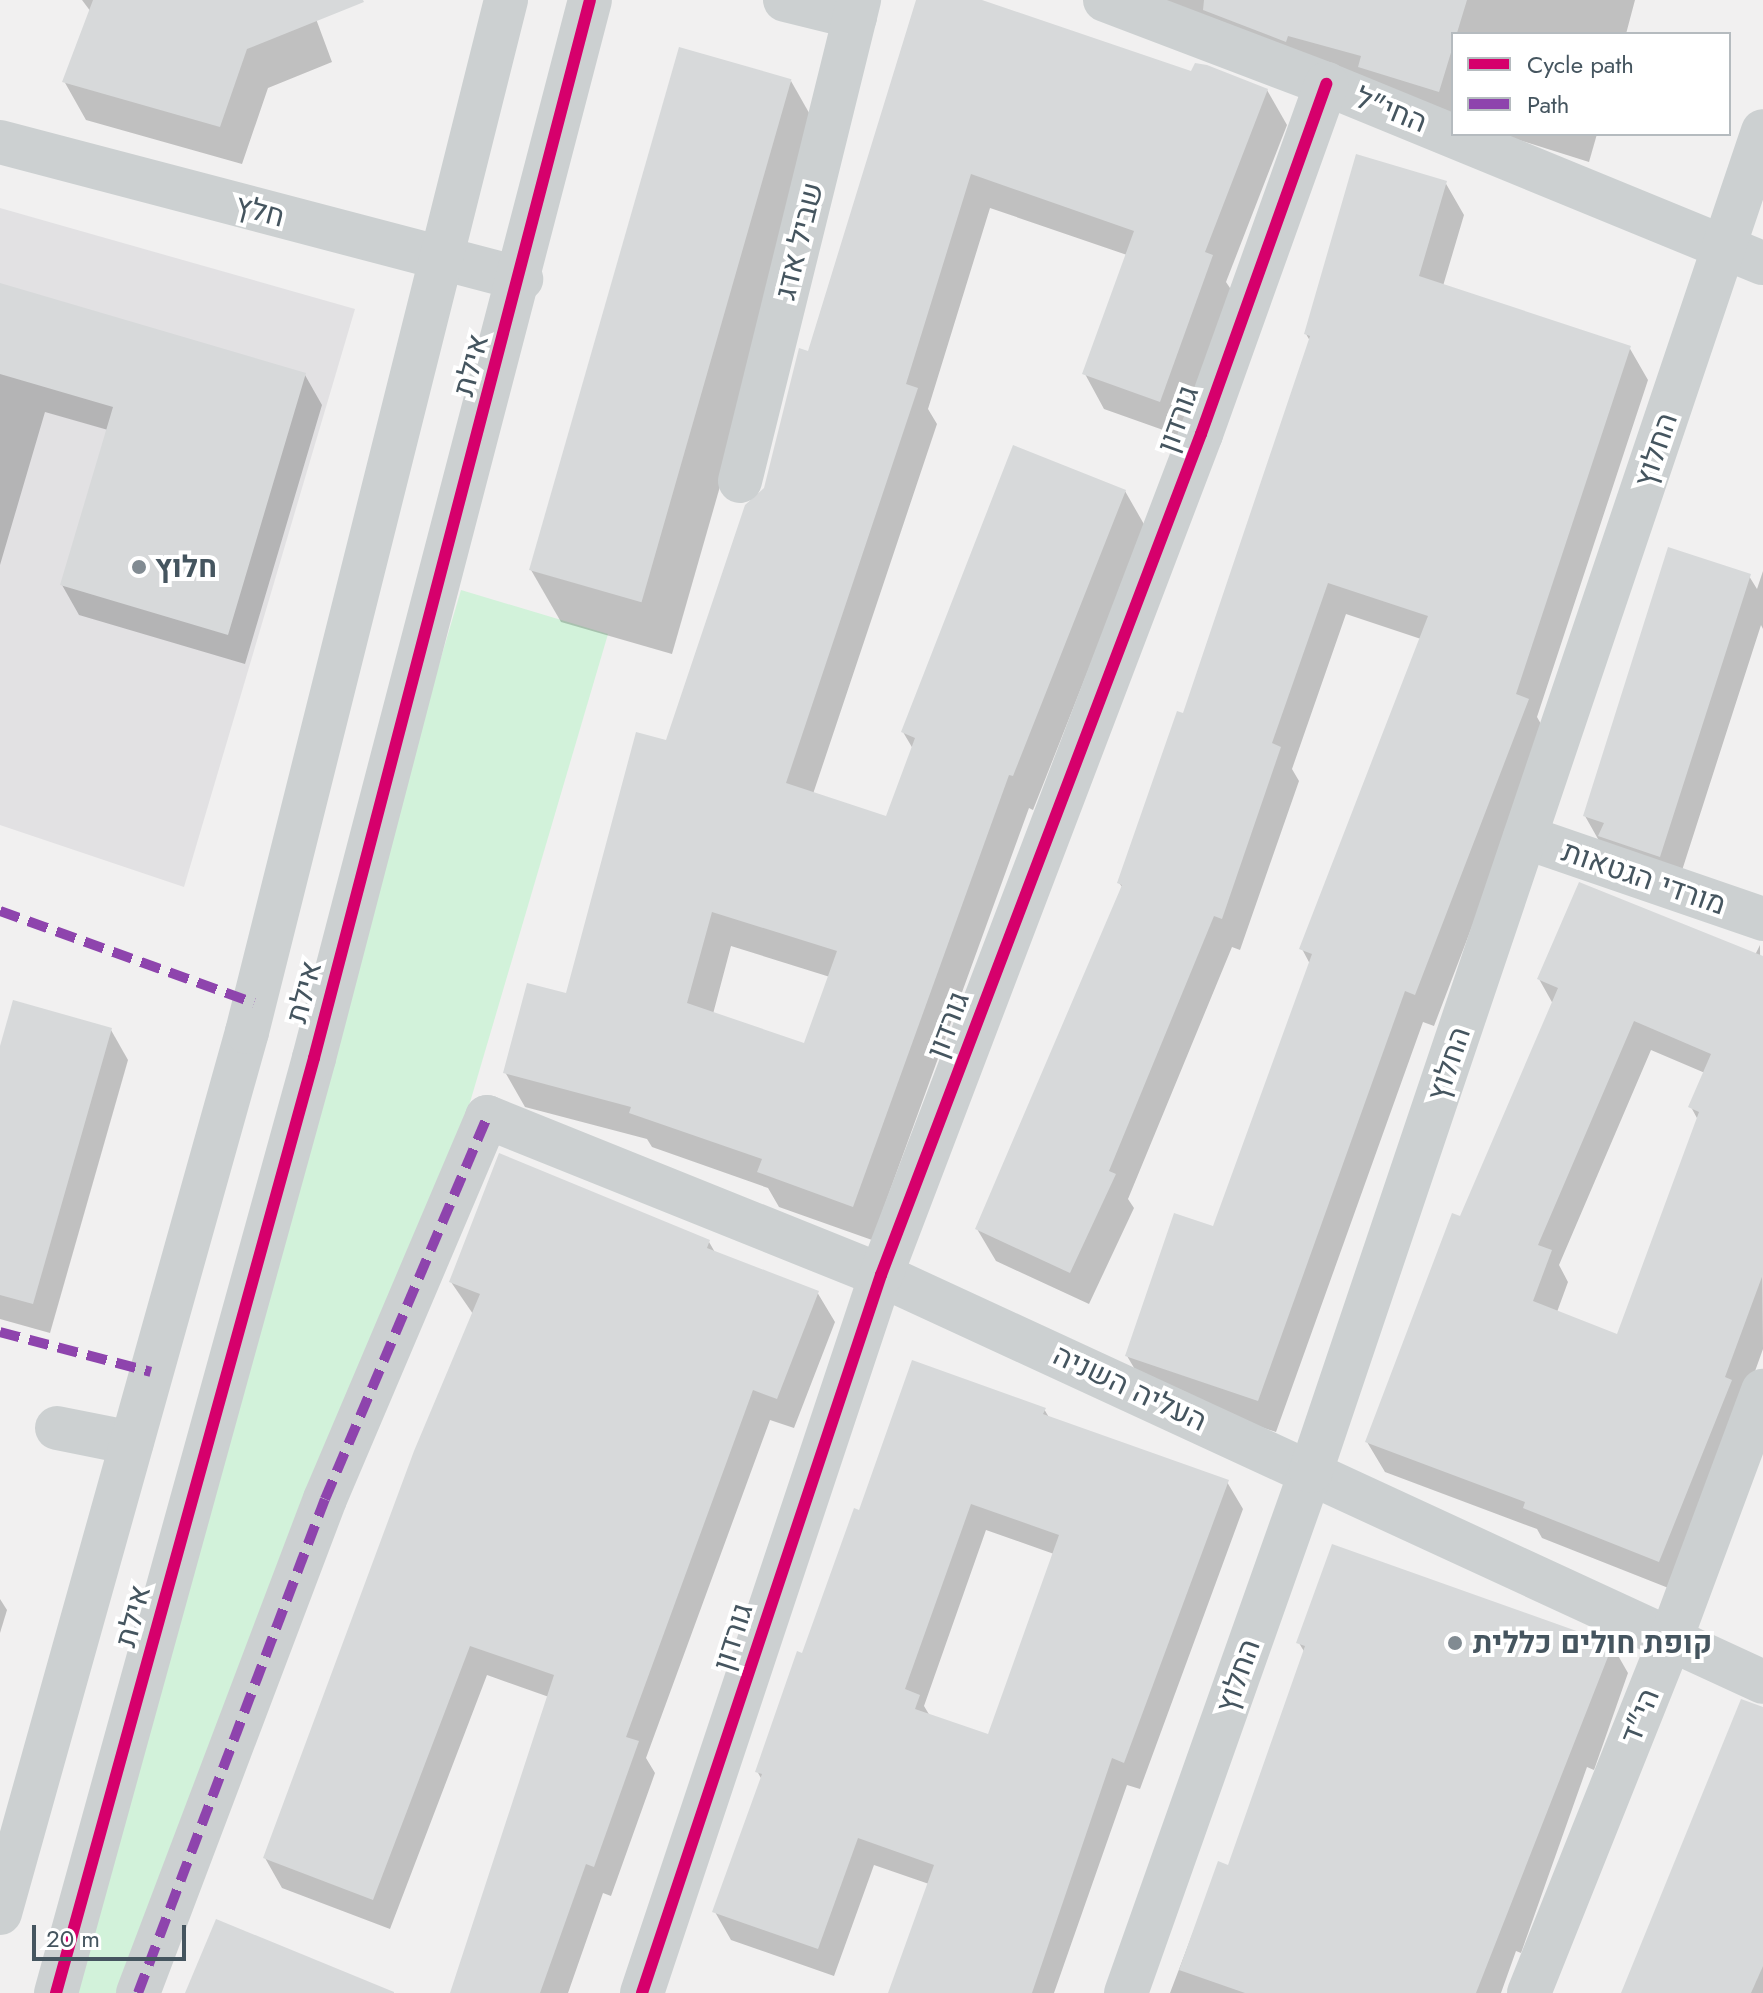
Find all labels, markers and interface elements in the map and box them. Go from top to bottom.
legend [1451,32,1731,136]
text: Cycle path [1527,47,1634,82]
street label: החי"ל [1350,79,1432,141]
text: Path [1527,87,1569,122]
street label: שביל אדג [767,179,831,303]
street label: חלץ [231,187,289,235]
street label: אילת [446,330,496,400]
street label: גורדון [1149,381,1207,457]
street label: החלוץ [1627,408,1685,492]
place label: חלוץ [155,549,217,585]
marker: חלוץ [130,558,148,576]
street label: מורדי הגטאות [1557,833,1731,923]
street label: אילת [279,957,329,1027]
street label: גורדון [919,987,977,1063]
street label: החלוץ [1420,1022,1478,1106]
street label: העליה השניה [1048,1337,1212,1439]
street label: אילת [108,1581,158,1651]
street label: גורדון [705,1599,761,1675]
place label: קופת חולים כללית [1473,1625,1712,1661]
marker: קופת חולים כללית [1444,1632,1466,1654]
street label: החלוץ [1208,1634,1268,1718]
street label: הי"ד [1613,1683,1667,1749]
scale bar [36,1909,190,1959]
text: 20 m [46,1921,100,1956]

